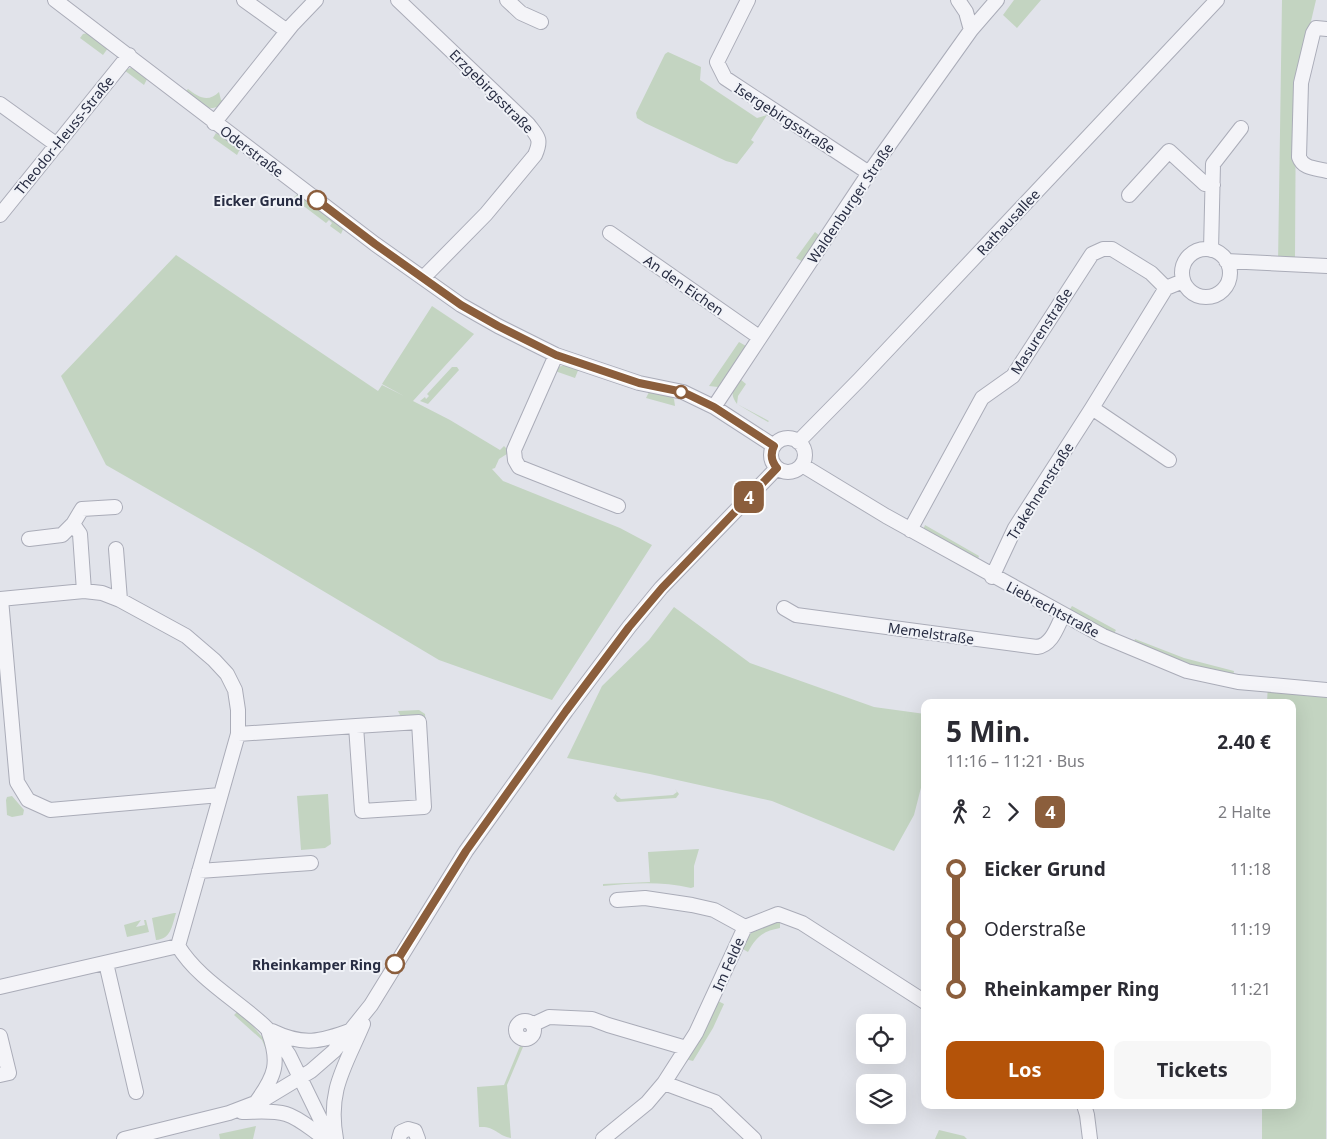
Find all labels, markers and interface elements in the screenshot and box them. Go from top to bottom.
street label: Erzgebirgsstraße [446,45,538,137]
street label: Theodor-Heuss-Straße [10,71,118,198]
street label: Isergebirgsstraße [731,78,839,158]
street label: Oderstraße [216,121,288,181]
street label: Waldenburger Straße [803,139,897,267]
street label: Rathausallee [972,185,1044,259]
marker: Eicker Grund [307,190,327,210]
place label: Eicker Grund [213,191,303,210]
street label: An den Eichen [640,250,728,320]
street label: Masurenstraße [1006,284,1076,378]
unlabelled marker [674,385,688,399]
street label: Trakehnenstraße [1002,439,1078,543]
line badge: 4 [733,481,765,513]
text: 4 [744,485,754,509]
street label: Liebrechtstraße [1003,576,1103,642]
street label: Memelstraße [887,618,976,648]
text: 5 Min. [946,712,1030,750]
text: 2.40 € [1217,729,1271,755]
text: 11:16 – 11:21 · Bus [946,750,1085,772]
icon: walk [946,798,974,826]
icon: forward [999,798,1027,826]
text: 4 [1045,800,1055,824]
text: 2 [982,801,991,823]
text: 2 Halte [1218,801,1271,823]
text: Eicker Grund [984,856,1106,882]
text: 11:18 [1230,858,1271,880]
text: Oderstraße [984,916,1086,942]
text: 11:19 [1230,918,1271,940]
street label: Im Felde [708,934,748,994]
marker: Rheinkamper Ring [385,954,405,974]
place label: Rheinkamper Ring [252,955,381,974]
text: Rheinkamper Ring [984,976,1159,1002]
text: 11:21 [1230,978,1271,1000]
map controls [856,1014,906,1124]
button: locate [856,1014,906,1064]
button: Los [946,1041,1104,1099]
button: Tickets [1114,1041,1271,1099]
button: layers [856,1074,906,1124]

